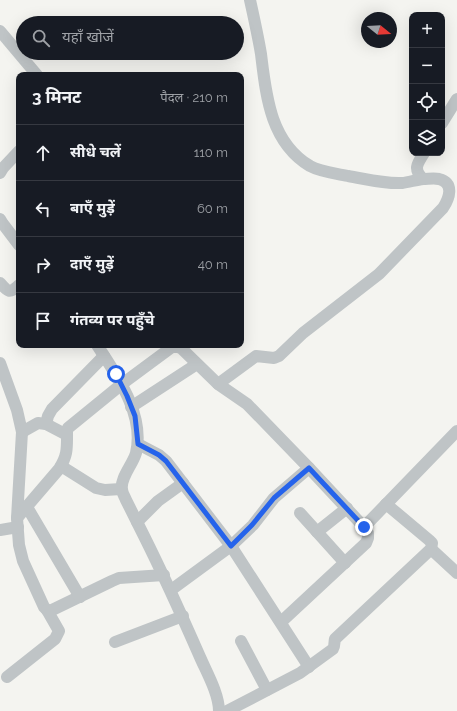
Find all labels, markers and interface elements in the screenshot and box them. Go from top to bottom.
north arrow [361,12,397,48]
map controls [409,12,445,156]
button: + [409,12,445,48]
search box [16,16,244,60]
icon: search [30,27,52,49]
text: यहाँ खोजें [62,28,114,46]
button: − [409,48,445,84]
button: locate [409,84,445,120]
text: 3 मिनट [32,87,81,107]
text: पैदल · 210 m [160,90,228,105]
button: layers [409,120,445,156]
icon: ahead [32,142,54,164]
text: सीधे चलें [70,143,121,161]
text: 110 m [194,145,228,160]
icon: left [32,198,54,220]
text: बाएँ मुड़ें [70,199,115,217]
text: 60 m [197,201,228,216]
icon: right [32,254,54,276]
text: दाएँ मुड़ें [70,255,114,273]
text: 40 m [198,257,228,272]
icon: arrive [32,310,54,332]
text: गंतव्य पर पहुँचे [70,311,154,329]
route start [107,365,125,383]
route end [355,518,373,536]

